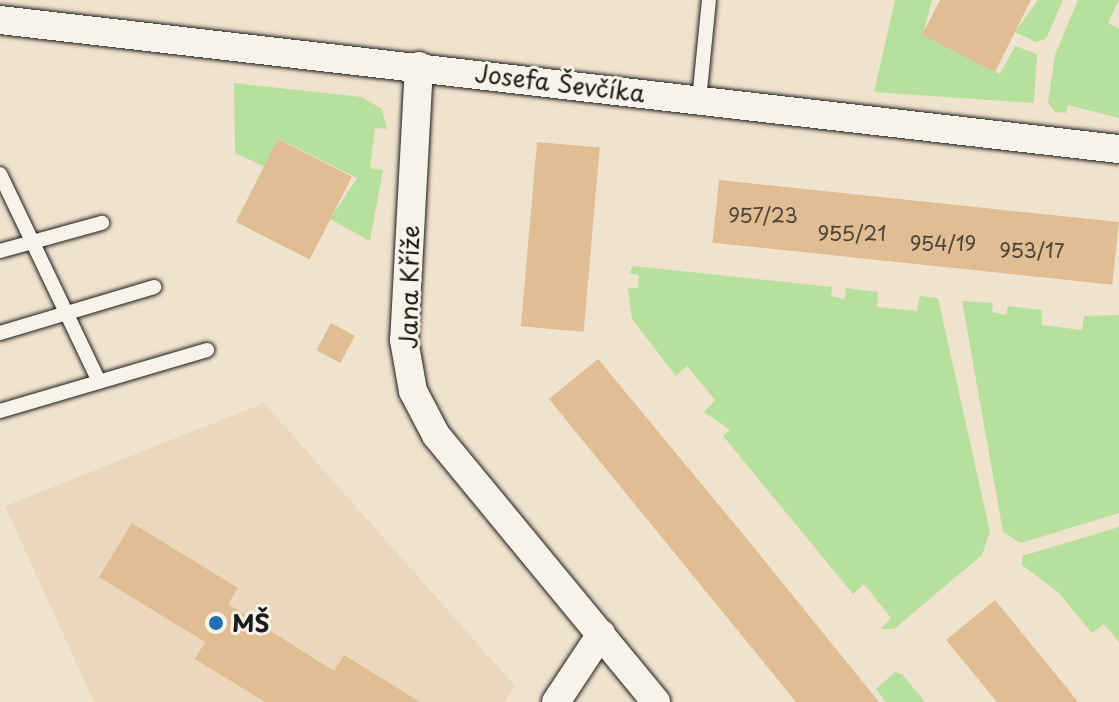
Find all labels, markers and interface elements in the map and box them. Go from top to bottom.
street label: Josefa Ševčíka [473,58,647,108]
house number: 957/23 [728,203,798,227]
house number: 955/21 [818,221,886,245]
street label: Jana Kříže [394,225,424,349]
house number: 954/19 [910,231,976,255]
house number: 953/17 [999,238,1065,262]
place label: MŠ [232,609,270,637]
marker: MŠ [207,614,225,632]

